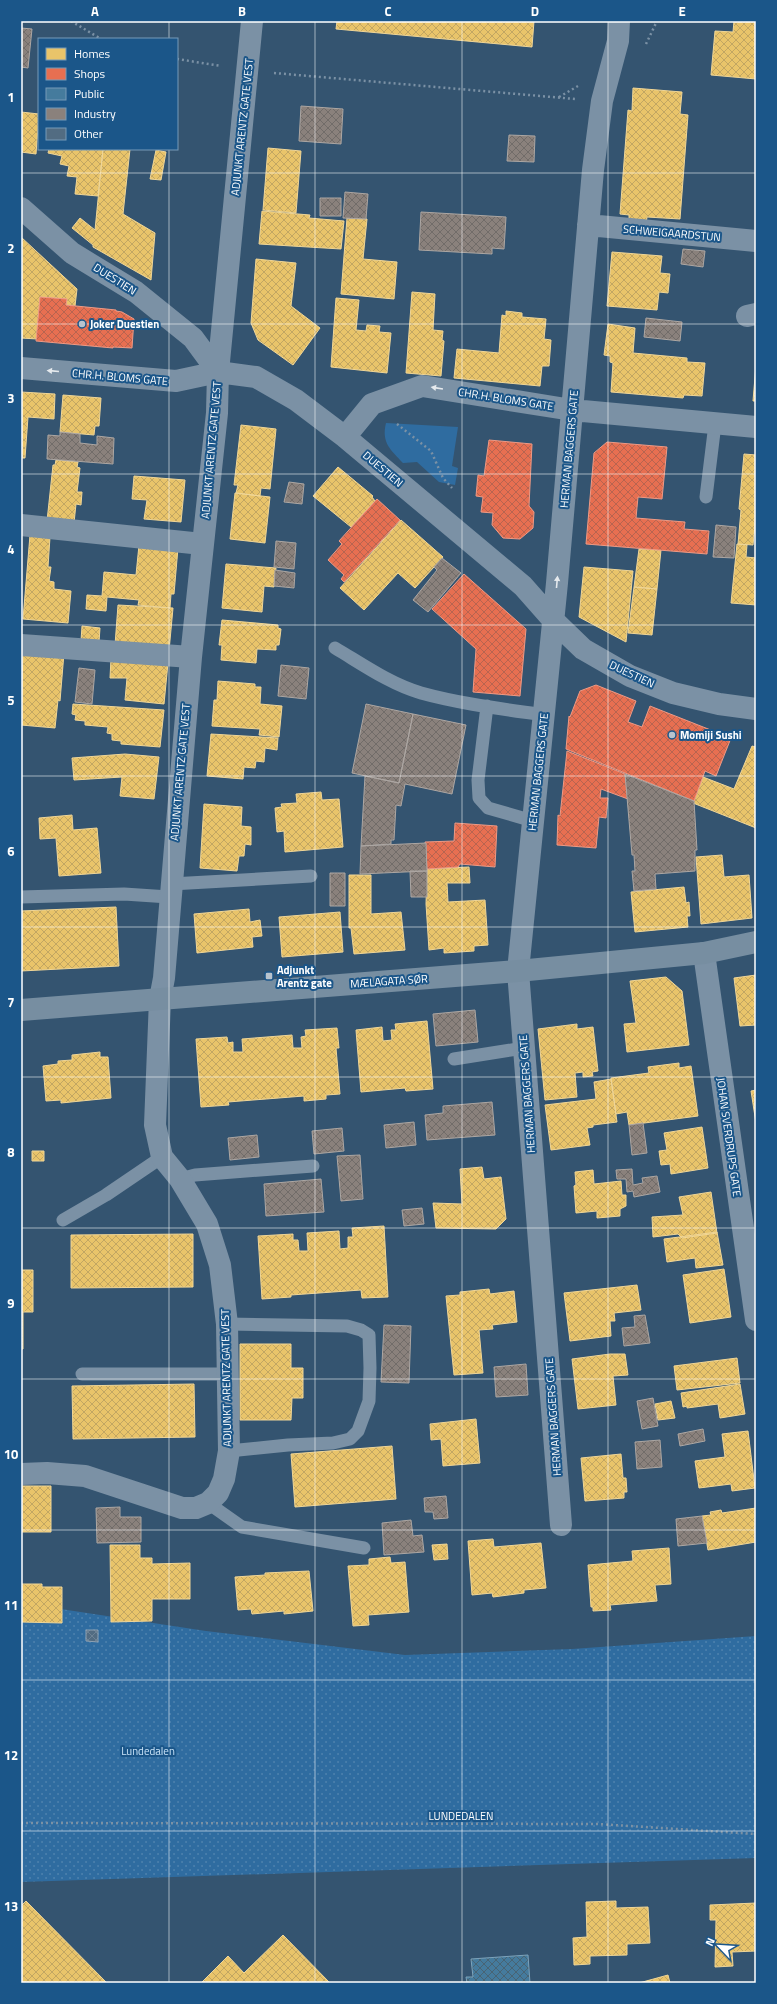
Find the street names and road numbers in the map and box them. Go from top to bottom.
street label: ADJUNKT ARENTZ GATE VEST [227,57,257,196]
street label: SCHWEIGAARDSTUN [623,221,721,245]
street label: DUESTIEN [90,259,140,299]
street label: CHR.H. BLOMS GATE [71,365,169,389]
street label: ADJUNKT ARENTZ GATE VEST [197,380,225,519]
street label: CHR.H. BLOMS GATE [457,384,555,414]
street label: HERMAN BAGGERS GATE [556,389,582,509]
street label: DUESTIEN [359,447,407,491]
street label: DUESTIEN [607,657,657,691]
street label: ADJUNKT ARENTZ GATE VEST [166,702,194,841]
street label: HERMAN BAGGERS GATE [524,712,552,832]
street label: MÆLAGATA SØR [350,970,428,992]
street label: HERMAN BAGGERS GATE [515,1034,539,1154]
street label: JOHAN SVERDRUPS GATE [713,1076,745,1198]
street label: ADJUNKT ARENTZ GATE VEST [217,1309,235,1447]
street label: HERMAN BAGGERS GATE [541,1357,565,1477]
street label: LUNDEDALEN [428,1808,494,1824]

